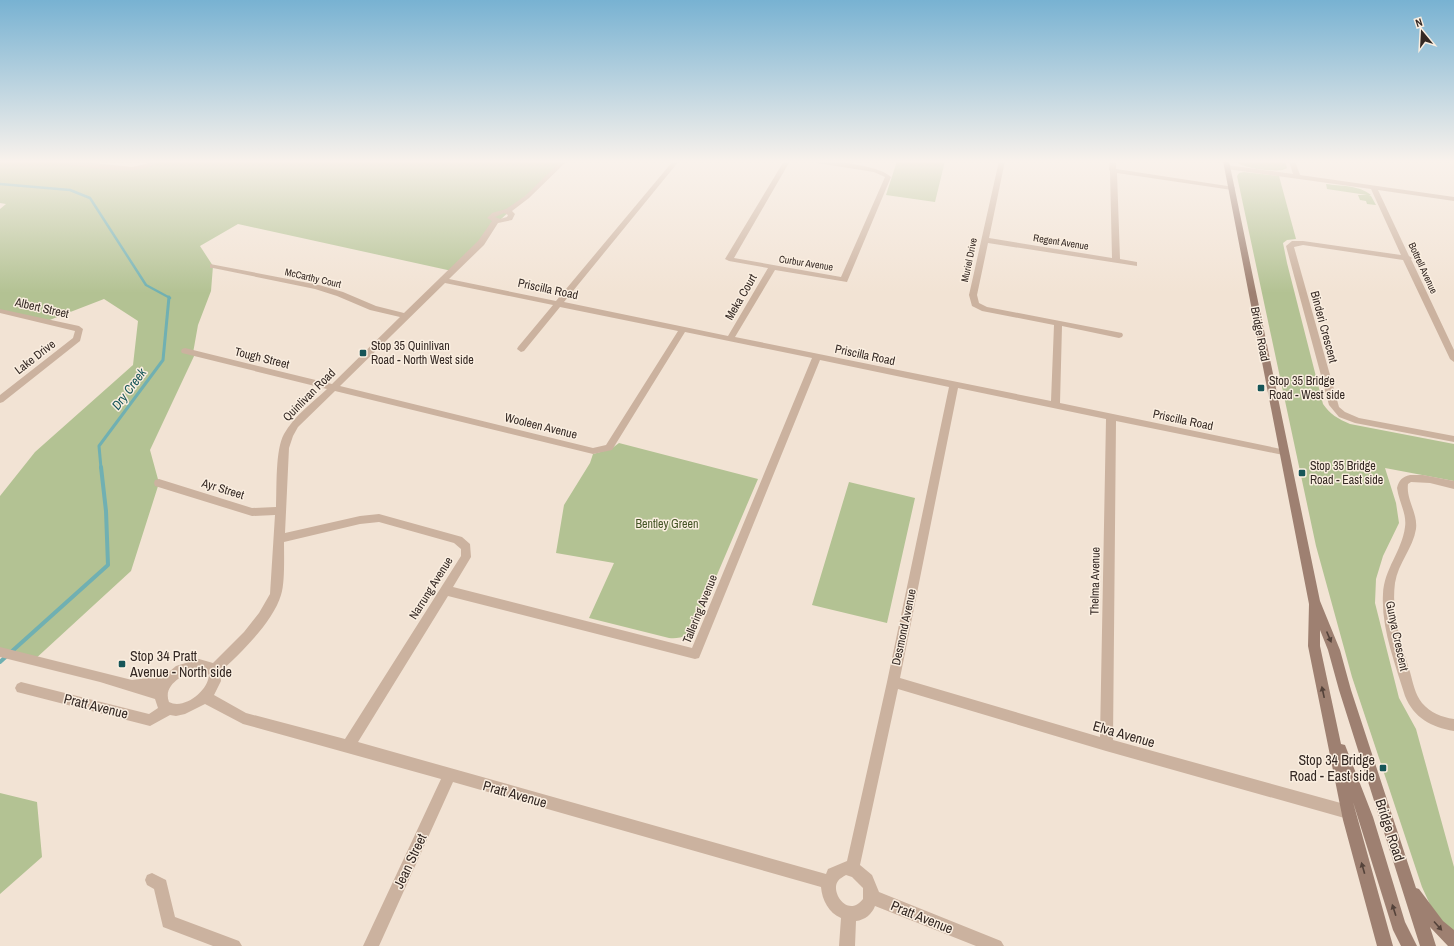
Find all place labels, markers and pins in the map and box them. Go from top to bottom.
place label: Stop 35 Quinlivan Road - North West side [371,338,474,368]
marker: Stop 35 Quinlivan Road - North West side [358,348,368,358]
place label: Stop 35 Bridge Road - West side [1269,373,1345,403]
marker: Stop 35 Bridge Road - West side [1256,383,1266,393]
place label: Stop 35 Bridge Road - East side [1310,458,1383,488]
marker: Stop 35 Bridge Road - East side [1297,468,1307,478]
place label: Stop 34 Pratt Avenue - North side [129,647,232,681]
marker: Stop 34 Pratt Avenue - North side [117,659,127,669]
place label: Stop 34 Bridge Road - East side [1289,751,1375,785]
marker: Stop 34 Bridge Road - East side [1378,763,1388,773]

